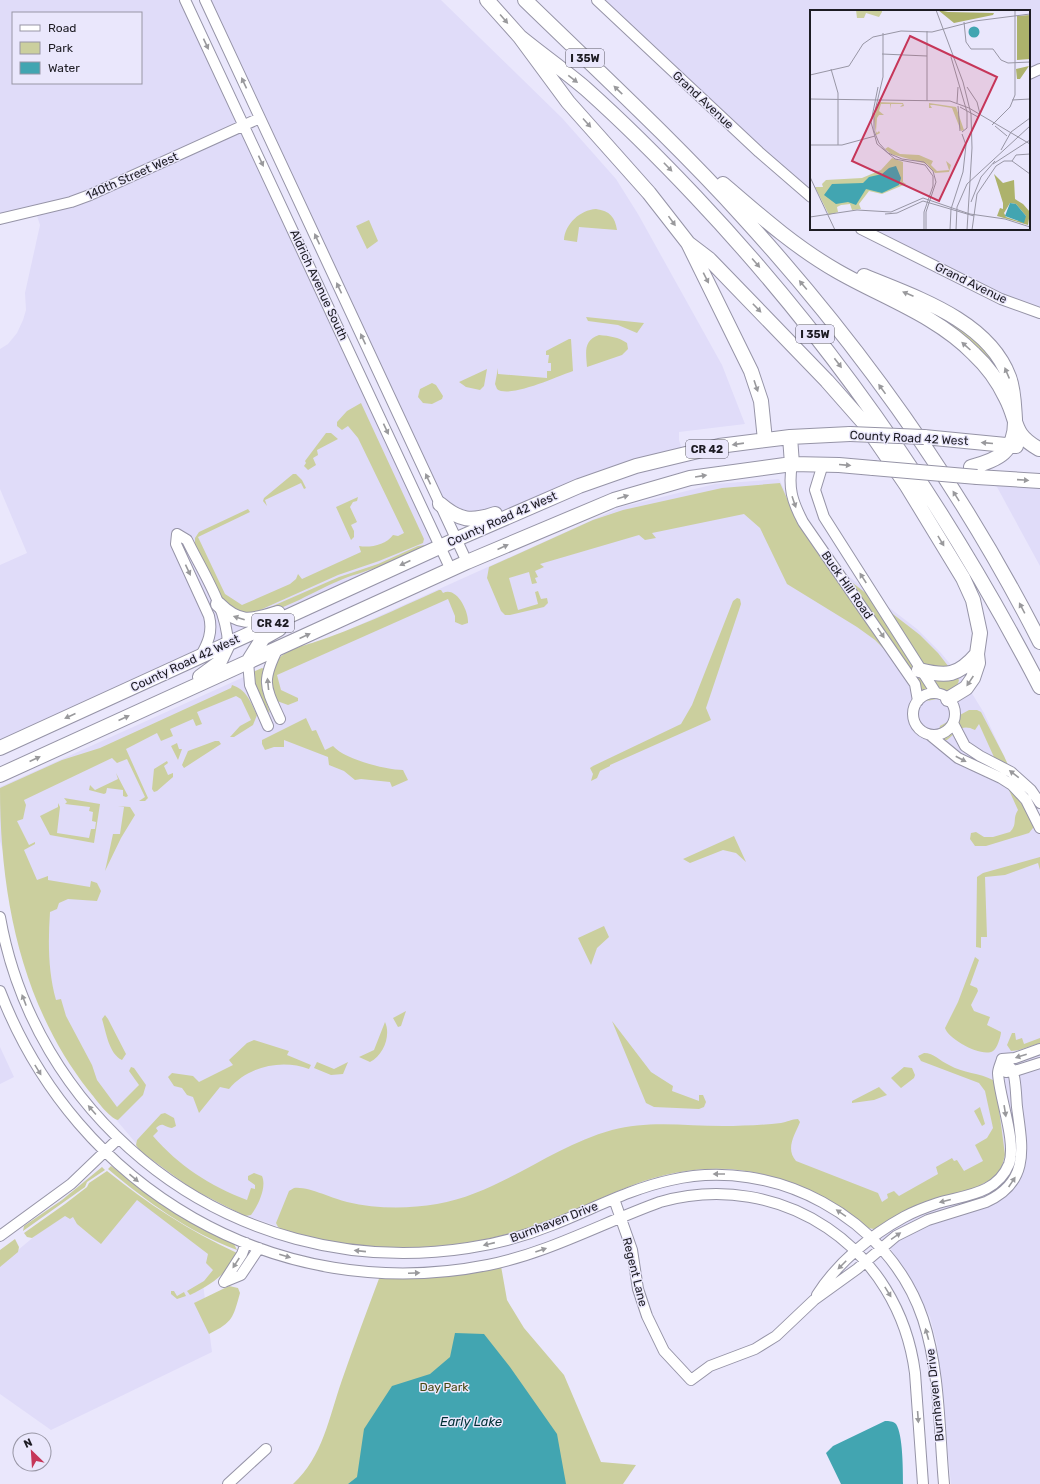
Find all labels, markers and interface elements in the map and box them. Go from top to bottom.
inset map [810,10,1030,230]
legend [12,12,142,84]
one-way arrow [499,13,508,24]
text: Road [48,21,76,35]
one-way arrow [203,38,209,50]
text: Park [48,41,74,55]
road number: I 35W [566,49,604,67]
text: Water [48,61,80,75]
street label: Grand Avenue [670,68,737,132]
one-way arrow [567,74,578,83]
one-way arrow [241,78,247,89]
one-way arrow [613,85,623,95]
one-way arrow [582,118,592,128]
street label: 140th Street West [84,149,181,203]
one-way arrow [258,155,264,167]
one-way arrow [663,162,672,172]
one-way arrow [668,216,676,227]
street label: Aldrich Avenue South [287,227,351,343]
one-way arrow [313,233,319,245]
one-way arrow [751,258,760,268]
street label: Grand Avenue [933,260,1010,307]
one-way arrow [702,272,709,284]
one-way arrow [799,280,808,291]
one-way arrow [336,283,342,294]
one-way arrow [902,291,914,297]
one-way arrow [752,303,762,313]
road number: I 35W [796,325,834,343]
one-way arrow [360,333,366,345]
one-way arrow [961,342,971,351]
one-way arrow [834,358,842,369]
one-way arrow [1004,367,1010,379]
one-way arrow [753,380,759,392]
one-way arrow [878,383,886,394]
one-way arrow [383,423,389,435]
street label: County Road 42 West [849,428,969,448]
road number: CR 42 [686,440,728,458]
one-way arrow [981,440,993,446]
one-way arrow [732,441,744,447]
one-way arrow [839,462,851,469]
one-way arrow [425,473,431,484]
one-way arrow [695,473,708,479]
one-way arrow [1017,476,1029,483]
street label: County Road 42 West [445,488,559,550]
one-way arrow [952,490,959,502]
one-way arrow [617,494,629,500]
one-way arrow [791,496,797,508]
one-way arrow [937,535,944,547]
one-way arrow [497,543,509,549]
street label: Buck Hill Road [818,548,876,622]
one-way arrow [399,560,411,566]
one-way arrow [185,565,191,576]
one-way arrow [859,572,867,583]
one-way arrow [1018,602,1025,614]
road number: CR 42 [252,614,294,632]
one-way arrow [233,615,245,621]
one-way arrow [877,628,885,639]
street label: County Road 42 West [128,631,242,694]
one-way arrow [300,633,311,639]
one-way arrow [967,675,974,687]
one-way arrow [264,678,271,690]
one-way arrow [64,713,75,719]
one-way arrow [119,715,130,721]
one-way arrow [955,755,966,762]
one-way arrow [30,756,41,762]
one-way arrow [1008,770,1019,778]
one-way arrow [21,993,27,1005]
one-way arrow [1015,1053,1027,1059]
one-way arrow [35,1064,42,1076]
one-way arrow [87,1105,96,1115]
one-way arrow [1002,1105,1008,1117]
one-way arrow [712,1171,725,1177]
one-way arrow [128,1173,139,1182]
one-way arrow [1008,1176,1015,1188]
one-way arrow [939,1198,951,1204]
street label: Burnhaven Drive [508,1199,600,1245]
one-way arrow [836,1209,847,1217]
one-way arrow [891,1232,901,1240]
street label: Regent Lane [620,1236,650,1308]
one-way arrow [483,1242,496,1248]
one-way arrow [536,1247,548,1253]
one-way arrow [354,1248,366,1254]
one-way arrow [280,1253,292,1259]
one-way arrow [232,1258,240,1269]
one-way arrow [837,1260,847,1270]
one-way arrow [408,1269,420,1276]
one-way arrow [884,1287,892,1298]
one-way arrow [924,1328,930,1340]
street label: Burnhaven Drive [923,1348,947,1442]
park label: Day Park [420,1380,469,1394]
one-way arrow [915,1411,922,1423]
water label: Early Lake [440,1414,502,1429]
north arrow [12,1432,52,1472]
text: N [22,1436,34,1451]

